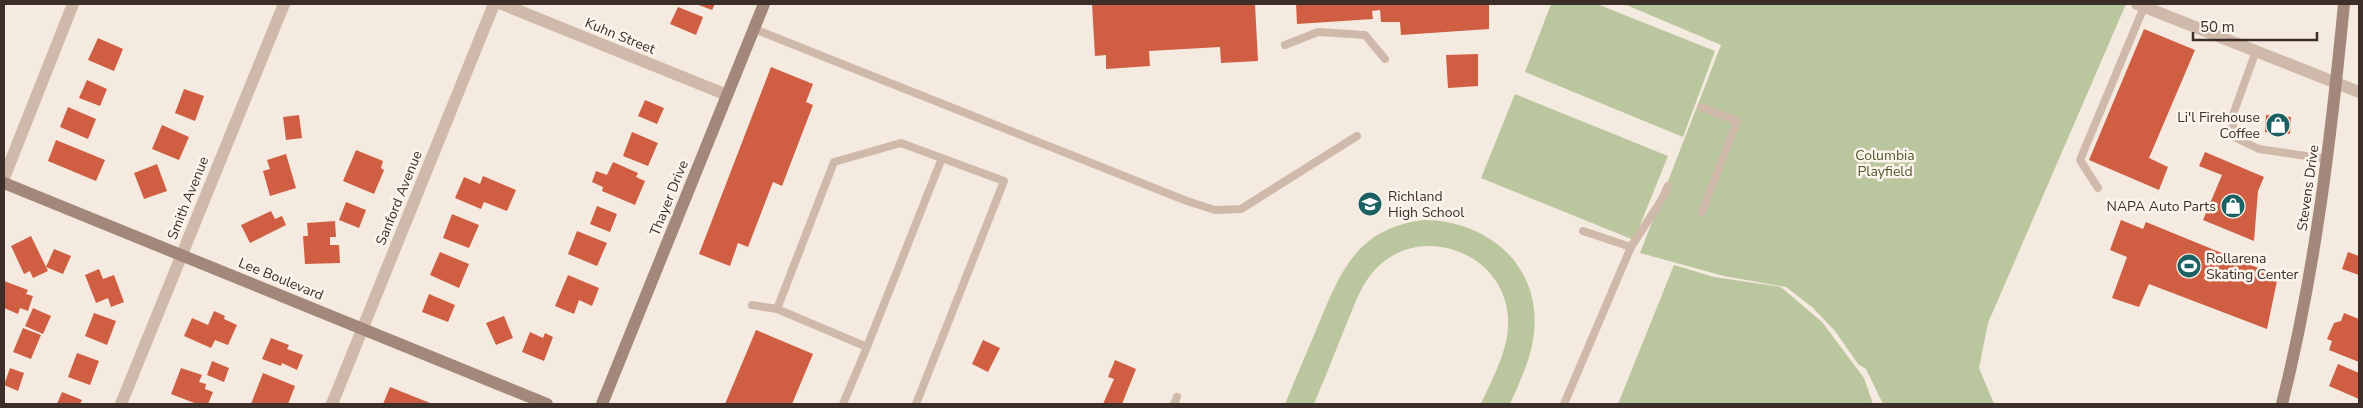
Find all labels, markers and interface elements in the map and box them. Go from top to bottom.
scale bar [2193,10,2317,42]
street label: Kuhn Street [582,13,658,59]
text: 50 m [2200,17,2235,37]
place label: Li'l Firehouse Coffee [2177,108,2260,143]
shop icon: Li'l Firehouse Coffee [2265,112,2291,138]
street label: Stevens Drive [2293,144,2323,232]
park label: Columbia Playfield [1855,146,1915,181]
street label: Sanford Avenue [371,148,427,248]
street label: Smith Avenue [163,154,213,242]
street label: Thayer Drive [645,157,693,239]
place label: Richland High School [1388,187,1465,222]
school or university icon: Richland High School [1357,191,1383,217]
shop icon: NAPA Auto Parts [2220,193,2246,219]
place label: NAPA Auto Parts [2107,197,2216,216]
place label: Rollarena Skating Center [2206,249,2298,284]
street label: Lee Boulevard [236,253,326,305]
sports icon: Rollarena Skating Center [2176,253,2202,279]

